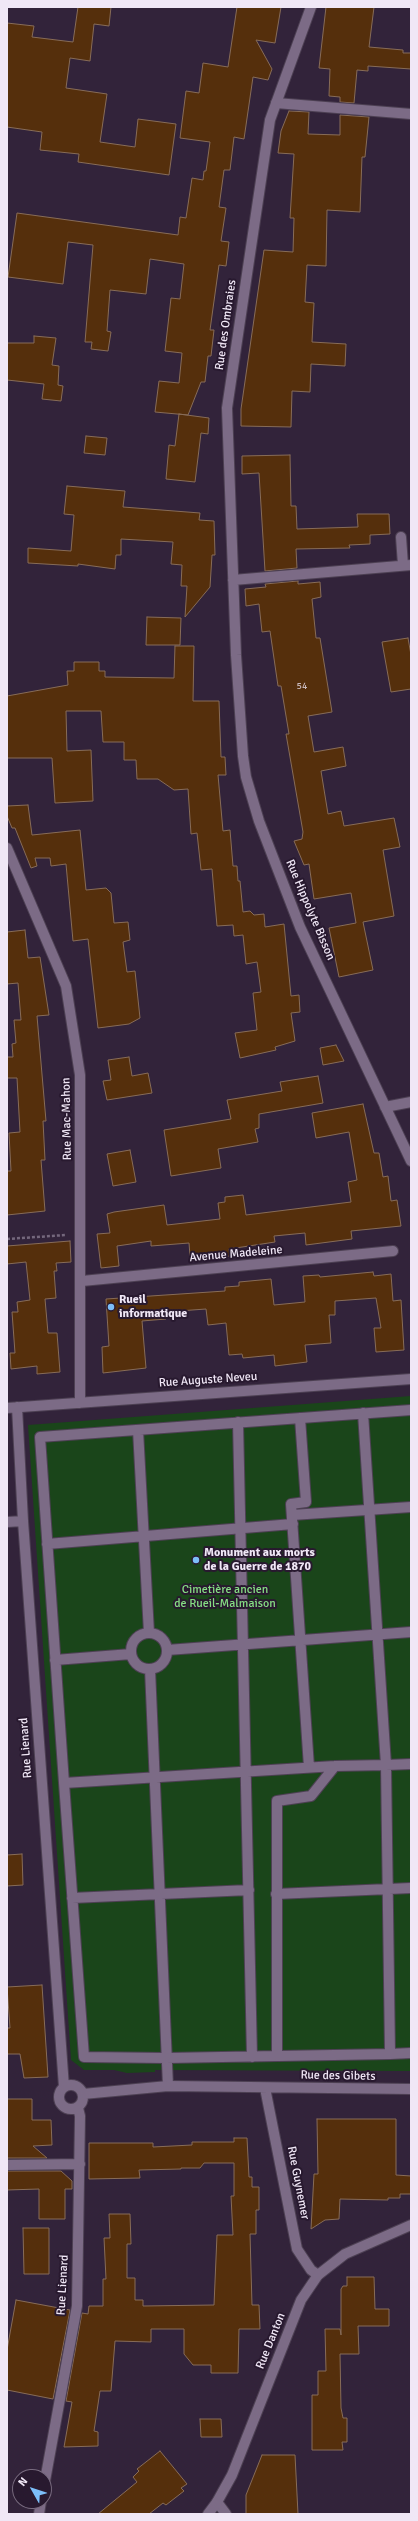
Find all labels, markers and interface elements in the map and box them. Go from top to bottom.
street label: Rue des Ombraies [213,279,239,371]
house number: 54 [297,680,307,692]
street label: Rue Hippolyte Bisson [282,857,338,963]
street label: Rue Mac-Mahon [59,1077,75,1161]
street label: Avenue Madeleine [189,1243,283,1265]
place label: Rueil informatique [119,1293,187,1321]
marker: Rueil informatique [106,1302,116,1312]
street label: Rue Auguste Neveu [158,1369,258,1391]
place label: Monument aux morts de la Guerre de 1870 [204,1546,315,1574]
marker: Monument aux morts de la Guerre de 1870 [191,1555,201,1565]
park label: Cimetière ancien de Rueil-Malmaison [174,1583,276,1611]
street label: Rue Lienard [17,1717,35,1779]
street label: Rue des Gibets [300,2068,376,2084]
street label: Rue Guynemer [284,2145,312,2221]
street label: Rue Lienard [54,2254,72,2316]
street label: Rue Danton [253,2311,289,2371]
north arrow [12,2469,52,2509]
text: N [16,2475,31,2489]

